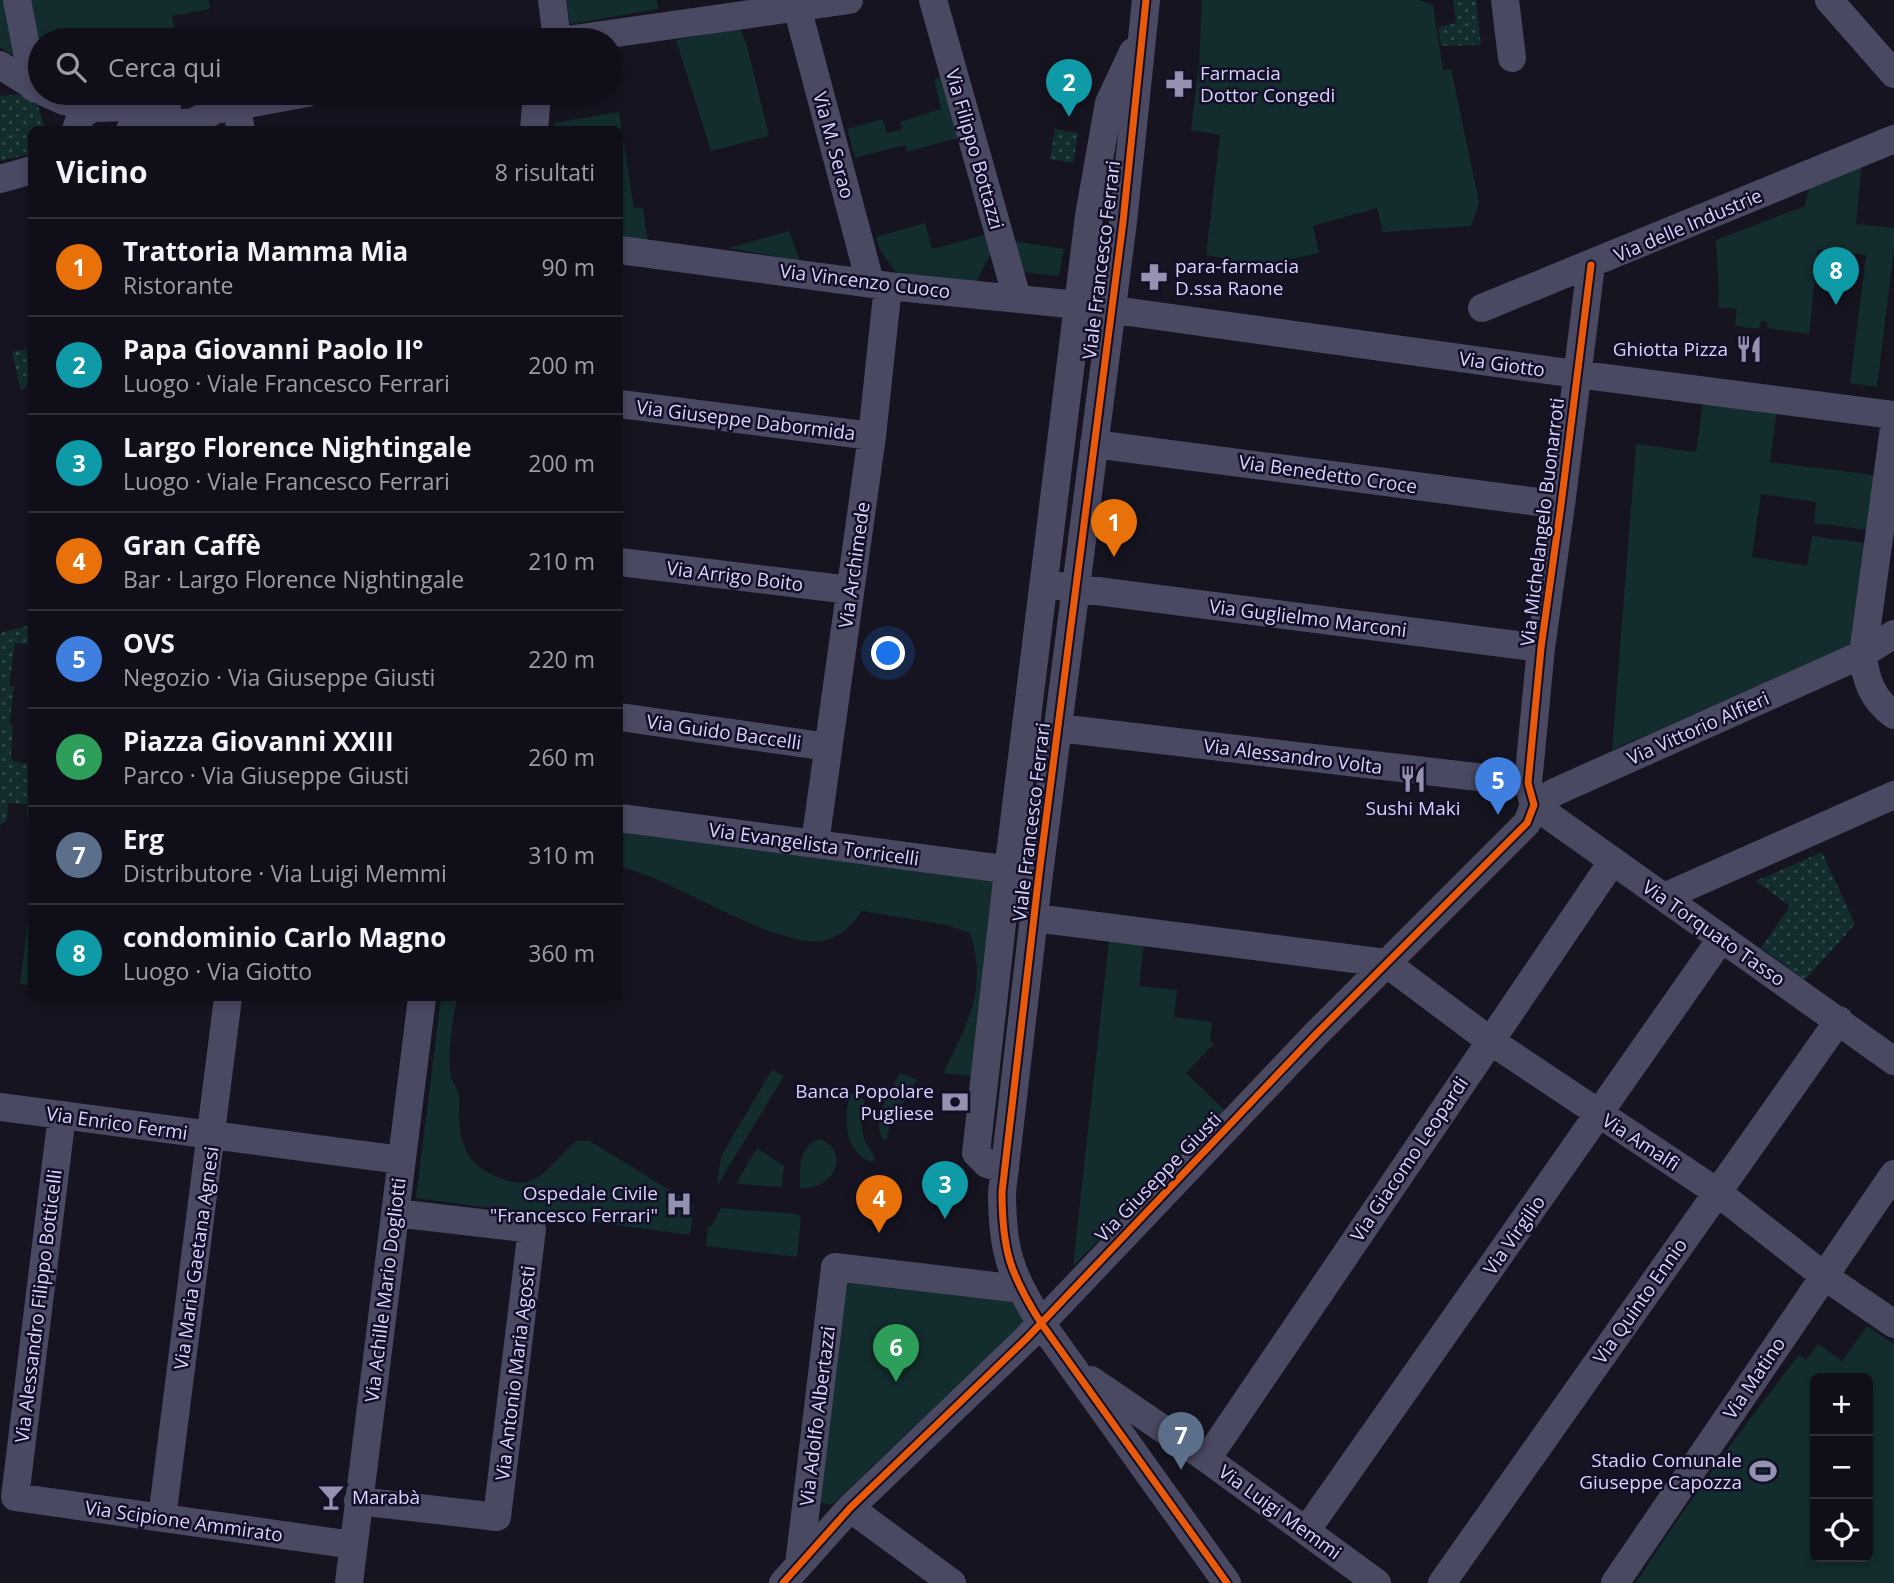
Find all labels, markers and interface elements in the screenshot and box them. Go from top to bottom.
search box [28,28,623,105]
icon: search [52,48,90,86]
text: Cerca qui [108,49,222,85]
pin: 2 [1046,59,1092,117]
place label: Farmacia Dottor Congedi [1200,60,1335,108]
street label: Via Filippo Bottazzi [940,66,1010,232]
pharmacy icon: Farmacia Dottor Congedi [1164,69,1194,99]
street label: Via M. Serao [807,89,861,201]
text: Vicino [56,151,148,192]
text: 8 risultati [495,156,595,188]
street label: Viale Francesco Ferrari [1076,159,1126,361]
street label: Via delle Industrie [1610,182,1766,268]
text: Trattoria Mamma Mia [123,233,408,269]
pin: 8 [1813,247,1859,305]
text: 1 [72,251,86,283]
text: 90 m [541,251,595,283]
place label: para-farmacia D.ssa Raone [1175,253,1299,301]
street label: Via Vincenzo Cuoco [778,258,952,304]
pharmacy icon: para-farmacia D.ssa Raone [1139,262,1169,292]
text: Ristorante [123,269,233,301]
text: Papa Giovanni Paolo II° [123,331,423,367]
restaurant icon: Ghiotta Pizza [1734,334,1764,364]
place label: Ghiotta Pizza [1613,336,1728,362]
street label: Via Giotto [1457,345,1547,383]
text: 2 [72,349,86,381]
text: 200 m [528,349,595,381]
text: Luogo · Viale Francesco Ferrari [123,367,450,399]
street label: Via Giuseppe Dabormida [635,394,857,446]
street label: Via Michelangelo Buonarroti [1514,396,1570,648]
text: Largo Florence Nightingale [123,429,472,465]
text: 3 [72,447,86,479]
text: 200 m [528,447,595,479]
street label: Via Benedetto Croce [1237,449,1419,499]
text: Luogo · Viale Francesco Ferrari [123,465,450,497]
pin: 1 [1091,499,1137,557]
street label: Via Archimede [832,500,876,630]
text: Gran Caffè [123,527,261,563]
text: 4 [72,545,86,577]
text: 210 m [528,545,595,577]
street label: Via Arrigo Boito [665,555,805,597]
text: Bar · Largo Florence Nightingale [123,563,464,595]
street label: Via Guglielmo Marconi [1208,593,1408,643]
text: OVS [123,625,175,661]
your location [871,636,905,670]
text: 5 [72,643,86,675]
text: 220 m [528,643,595,675]
text: Negozio · Via Giuseppe Giusti [123,661,435,693]
street label: Via Vittorio Alfieri [1623,685,1773,771]
street label: Via Guido Baccelli [645,708,803,756]
street label: Viale Francesco Ferrari [1006,721,1056,923]
text: Piazza Giovanni XXIII [123,723,394,759]
street label: Via Alessandro Volta [1202,732,1384,780]
text: 6 [72,741,86,773]
text: 260 m [528,741,595,773]
pin: 5 [1475,757,1521,815]
text: Parco · Via Giuseppe Giusti [123,759,409,791]
restaurant icon: Sushi Maki [1398,764,1428,794]
place label: Sushi Maki [1366,795,1460,821]
street label: Via Evangelista Torricelli [707,816,921,872]
text: Erg [123,821,164,857]
text: 7 [72,839,86,871]
text: 310 m [528,839,595,871]
text: Distributore · Via Luigi Memmi [123,857,447,889]
street label: Via Torquato Tasso [1637,874,1791,992]
text: condominio Carlo Magno [123,919,446,955]
text: 8 [72,937,86,969]
text: 360 m [528,937,595,969]
text: Luogo · Via Giotto [123,955,312,987]
street label: Via Giacomo Leopardi [1344,1071,1474,1247]
place label: Banca Popolare Pugliese [795,1078,934,1126]
bank icon: Banca Popolare Pugliese [940,1087,970,1117]
street label: Via Enrico Fermi [45,1100,189,1146]
street label: Via Giuseppe Giusti [1089,1106,1227,1248]
street label: Via Amalfi [1597,1107,1685,1177]
street label: Via Maria Gaetana Agnesi [167,1145,225,1371]
pin: 3 [922,1161,968,1219]
street label: Via Alessandro Filippo Botticelli [8,1168,68,1444]
pin: 4 [856,1175,902,1233]
street label: Via Achille Mario Dogliotti [358,1176,412,1404]
place label: Ospedale Civile "Francesco Ferrari" [490,1180,658,1228]
hospital icon: Ospedale Civile "Francesco Ferrari" [664,1189,694,1219]
street label: Via Virgilio [1477,1190,1551,1280]
street label: Via Quinto Ennio [1587,1233,1693,1369]
street label: Via Antonio Maria Agosti [489,1264,541,1482]
pin: 6 [873,1324,919,1382]
street label: Via Adolfo Albertazzi [793,1325,841,1507]
street label: Via Matino [1717,1332,1791,1424]
map controls [1810,1373,1873,1562]
button: + [1810,1373,1873,1436]
pin: 7 [1158,1412,1204,1470]
button: − [1810,1436,1873,1499]
place label: Stadio Comunale Giuseppe Capozza [1579,1447,1742,1495]
sports icon: Stadio Comunale Giuseppe Capozza [1748,1456,1778,1486]
street label: Via Luigi Memmi [1213,1459,1347,1565]
bar icon: Marabà [316,1482,346,1512]
place label: Marabà [352,1484,420,1510]
street label: Via Scipione Ammirato [83,1494,285,1548]
button: locate [1810,1499,1873,1562]

